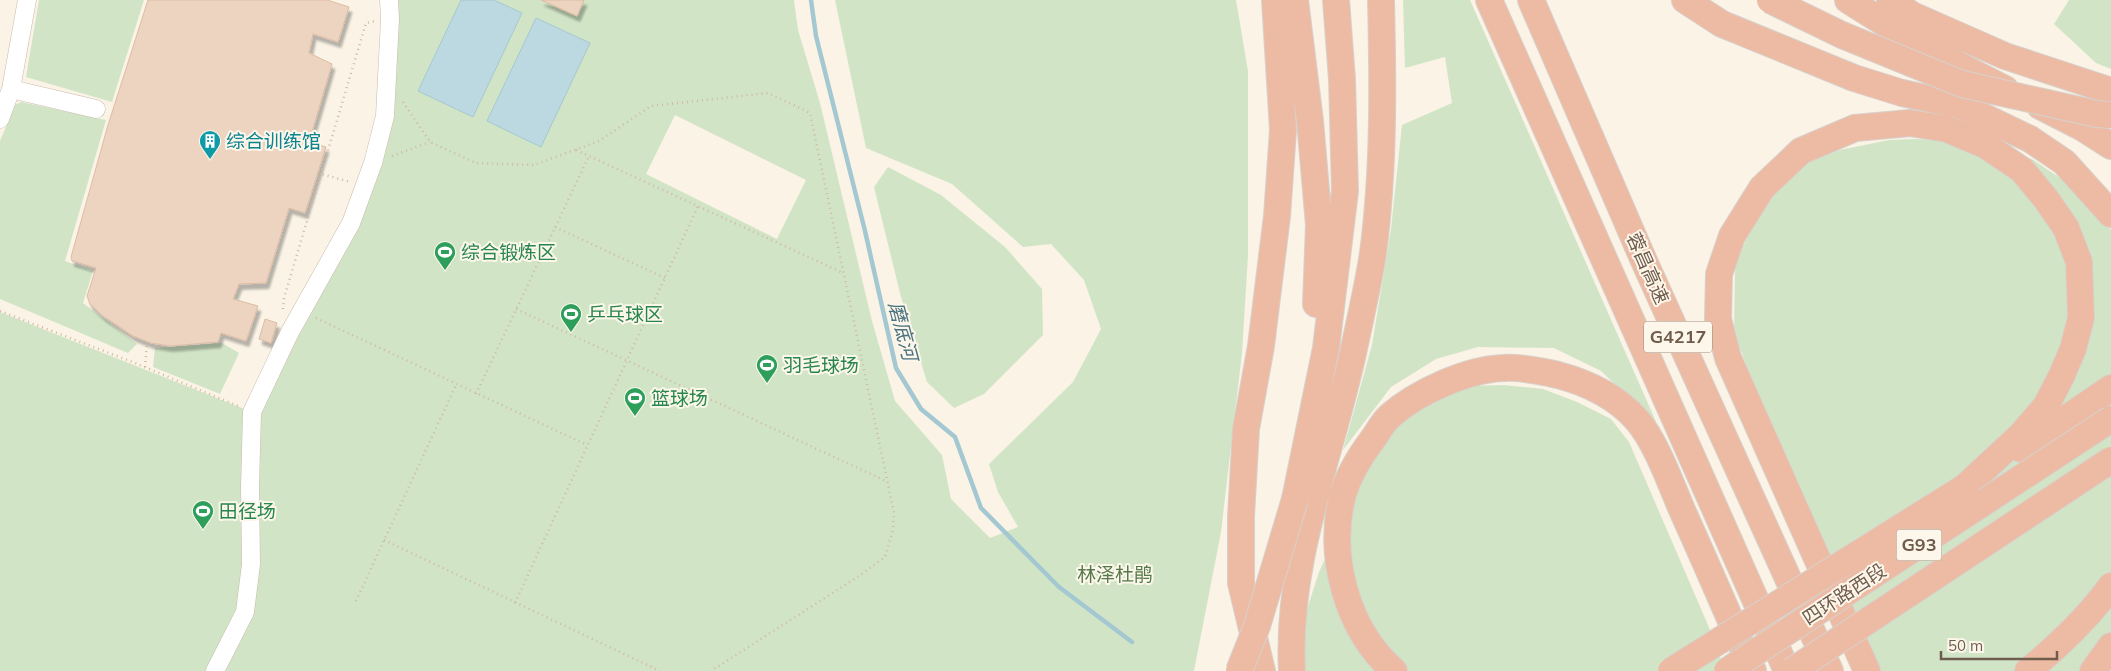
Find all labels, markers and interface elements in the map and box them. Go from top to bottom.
building icon: 综合训练馆 [198,129,222,160]
place label: 综合训练馆 [226,129,321,153]
street label: 蓉昌高速 [1622,228,1674,308]
sports icon: 综合锻炼区 [433,240,457,271]
place label: 综合锻炼区 [461,240,556,264]
water label: 磨底河 [884,299,924,367]
sports icon: 乒乓球区 [559,302,583,333]
place label: 乒乓球区 [587,302,663,326]
road number: G4217 [1644,322,1712,352]
sports icon: 羽毛球场 [755,353,779,384]
place label: 羽毛球场 [783,353,859,377]
sports icon: 篮球场 [623,386,647,417]
place label: 篮球场 [651,386,708,410]
sports icon: 田径场 [191,499,215,530]
place label: 田径场 [219,499,276,523]
road number: G93 [1896,530,1942,560]
street label: 四环路西段 [1798,558,1890,630]
park label: 林泽杜鹃 [1077,562,1153,586]
scale bar [1941,628,2057,660]
text: 50 m [1948,636,1983,655]

